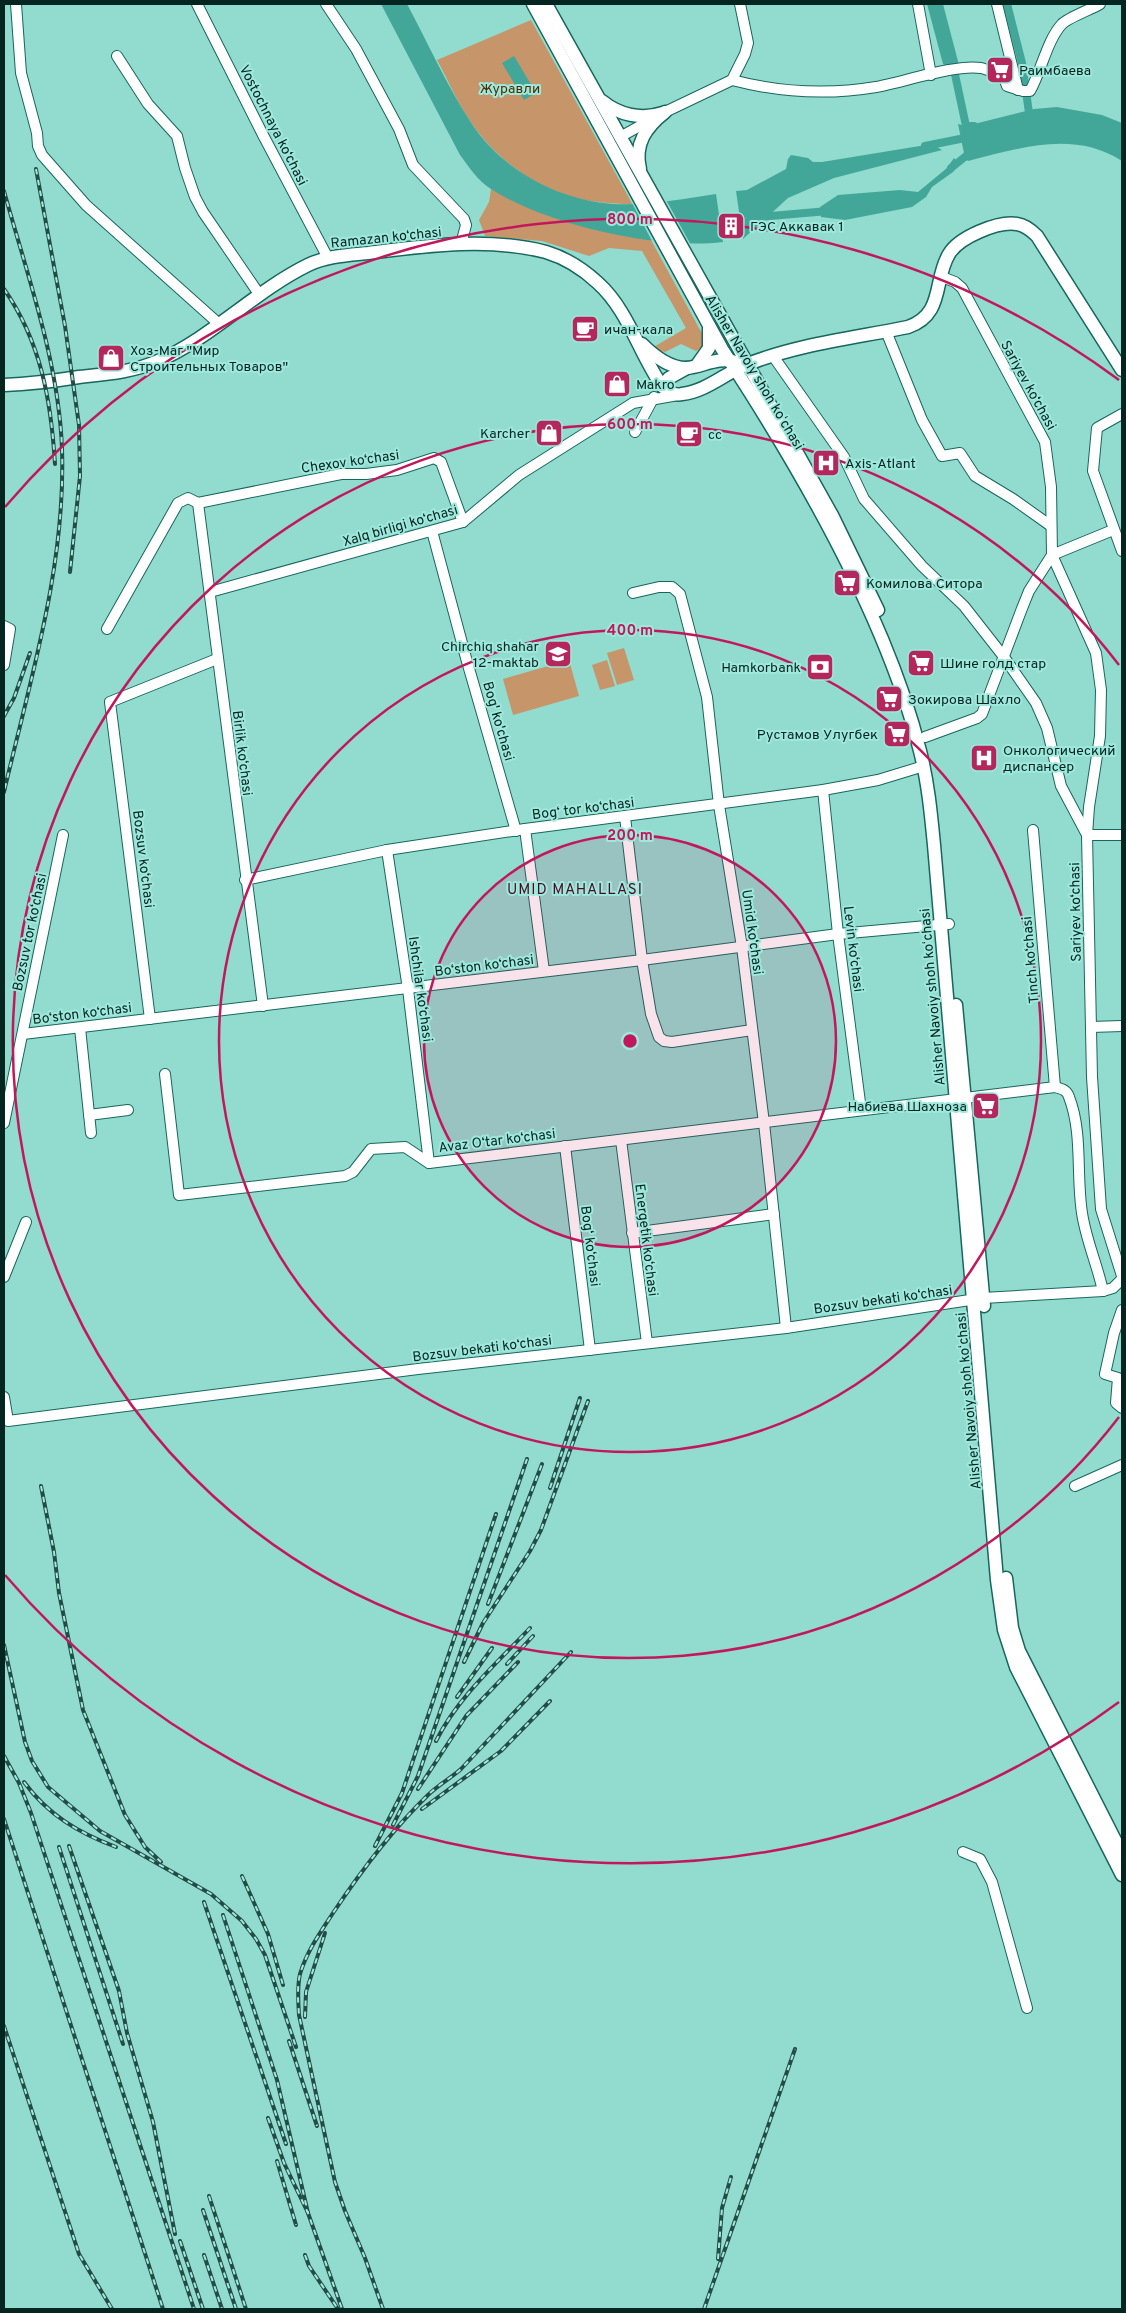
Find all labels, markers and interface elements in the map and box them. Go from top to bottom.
supermarket icon: Раимбаева [985,55,1015,85]
street label: Vostochnaya ko‘chasi [235,63,310,189]
place label: Раимбаева [1019,63,1091,80]
park label: Журавли [480,81,540,98]
text: 800 m [607,211,653,230]
building icon: ГЭС Аккавак 1 [716,211,746,241]
place label: ГЭС Аккавак 1 [750,219,844,236]
street label: Ramazan ko‘chasi [330,224,442,253]
street label: Alisher Navoiy shoh koʻchasi [701,292,807,453]
cafe icon: ичан-кала [570,314,600,344]
place label: ичан-кала [604,322,673,339]
street label: Sariyev ko‘chasi [996,338,1059,433]
shop icon: Хоз-Маг "Мир Строительных Товаров" [96,343,126,373]
place label: Хоз-Маг "Мир Строительных Товаров" [130,343,288,376]
shop icon: Makro [602,369,632,399]
place label: Makro [636,377,675,394]
text: 600 m [607,416,653,435]
shop icon: Karcher [534,418,564,448]
cafe icon: cc [674,419,704,449]
place label: Karcher [480,426,531,443]
place label: cc [708,427,722,444]
street label: Chexov ko‘chasi [300,447,400,478]
hospital icon: Axis-Atlant [811,448,841,478]
place label: Axis-Atlant [845,456,916,473]
street label: Xalq birligi ko‘chasi [341,502,460,551]
supermarket icon: Комилова Ситора [832,568,862,598]
place label: Комилова Ситора [866,576,983,593]
text: 400 m [607,622,653,641]
place label: Chirchiq shahar 12-maktab [441,639,540,672]
school or university icon: Chirchiq shahar 12-maktab [543,639,573,669]
supermarket icon: Шине голд стар [906,648,936,678]
bank icon: Hamkorbank [805,652,835,682]
place label: Шине голд стар [940,656,1046,673]
place label: Hamkorbank [721,660,801,677]
street label: Bog' ko'chasi [478,680,517,763]
supermarket icon: Зокирова Шахло [874,684,904,714]
place label: Зокирова Шахло [908,692,1021,709]
street label: Birlik ko‘chasi [228,710,255,797]
supermarket icon: Рустамов Улугбек [882,719,912,749]
place label: Рустамов Улугбек [757,727,878,744]
hospital icon: Онкологический диспансер [969,743,999,773]
place label: Онкологический диспансер [1003,743,1116,776]
street label: Bog‘ tor ko‘chasi [531,795,635,824]
street label: Bozsuv ko‘chasi [128,809,157,909]
text: 200 m [607,827,653,846]
street label: Sariyev ko‘chasi [1067,862,1086,962]
street label: Bozsuv tor ko‘chasi [10,872,51,993]
district label: UMID MAHALLASI [507,881,643,900]
street label: Umid ko‘chasi [737,888,766,976]
street label: Levin ko‘chasi [839,905,866,993]
street label: Alisher Navoiy shoh koʻchasi [917,908,950,1086]
street label: Tinch ko‘chasi [1019,915,1044,1004]
street label: Ishchilar ko‘chasi [404,935,435,1043]
street label: Bo‘ston ko‘chasi [433,952,535,981]
street label: Bo‘ston ko‘chasi [31,1000,133,1029]
centre of rings [621,1032,639,1050]
supermarket icon: Набиева Шахноза [971,1091,1001,1121]
place label: Набиева Шахноза [848,1099,967,1116]
street label: Avaz O‘tar ko‘chasi [438,1126,557,1157]
street label: Energetik ko‘chasi [630,1183,661,1297]
street label: Bog‘ ko‘chasi [576,1205,603,1288]
street label: Bozsuv bekati ko‘chasi [813,1282,954,1319]
street label: Alisher Navoiy shoh koʻchasi [953,1312,986,1490]
street label: Bozsuv bekati ko‘chasi [412,1333,553,1366]

